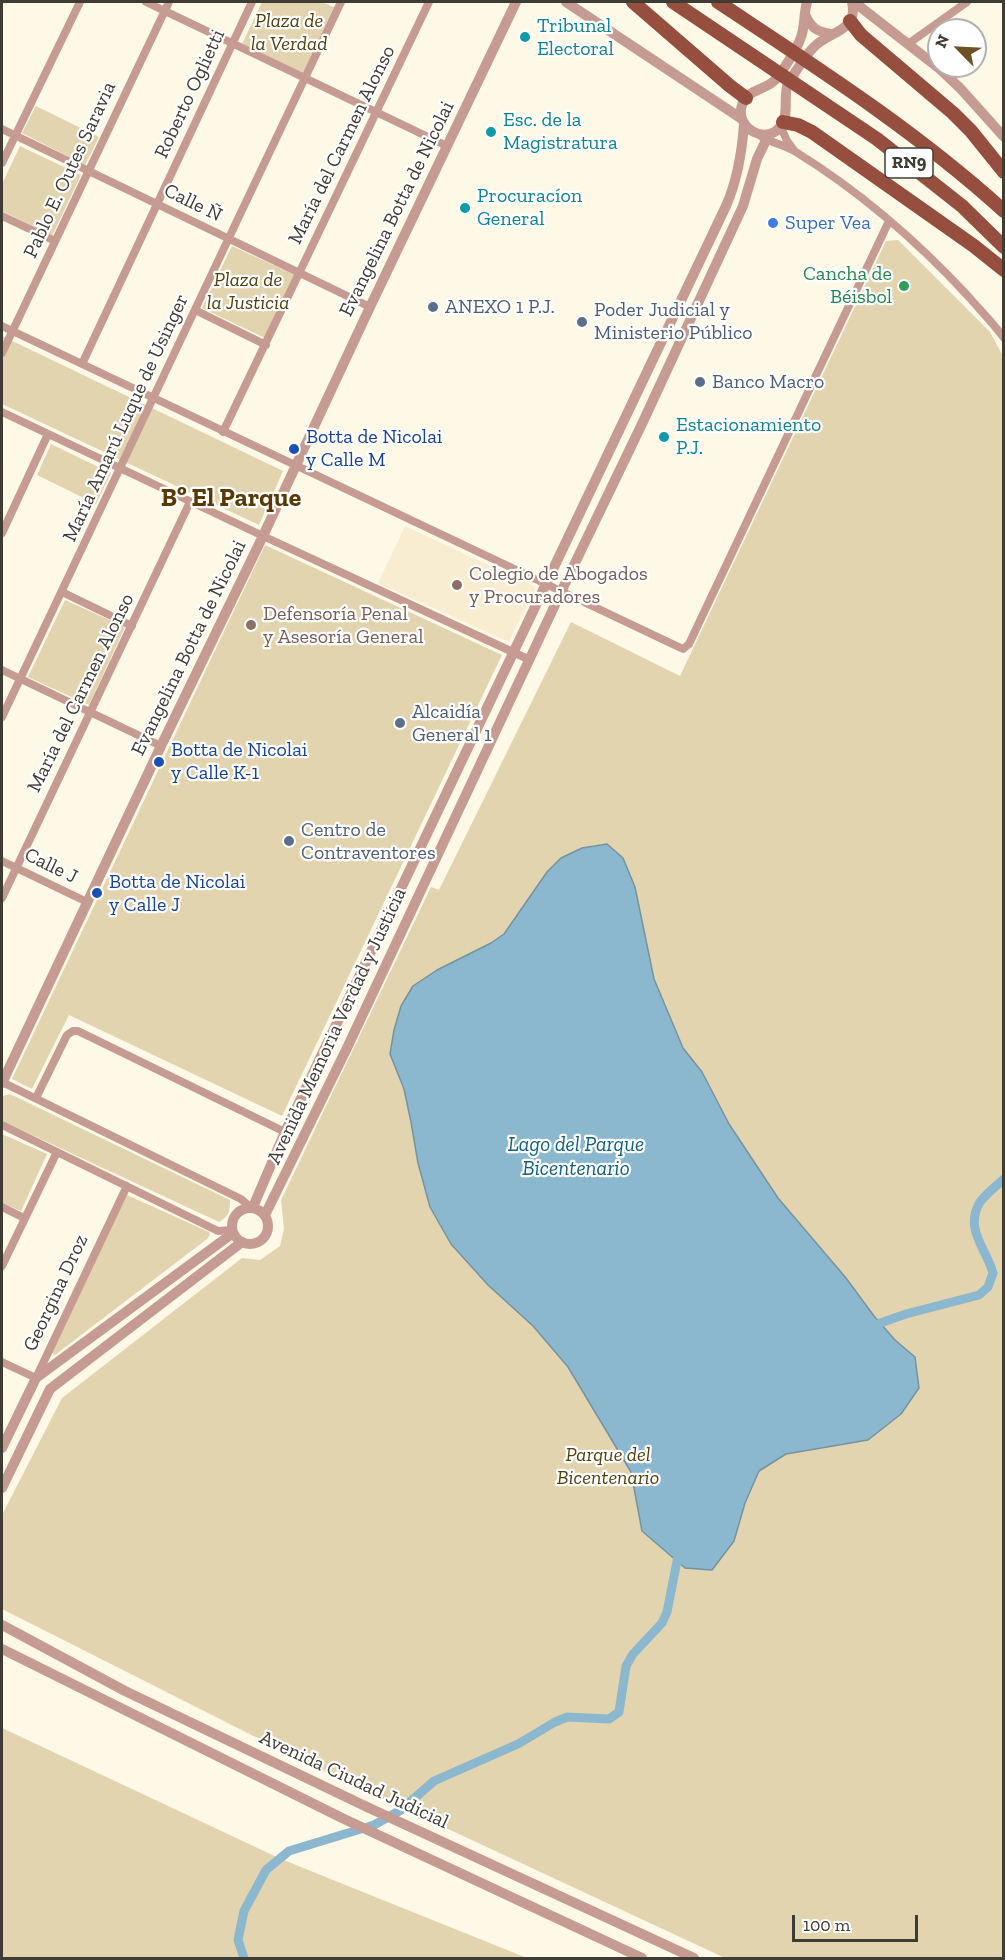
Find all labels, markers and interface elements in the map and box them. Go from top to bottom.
park label: Plaza de la Verdad [251,9,327,56]
place label: Tribunal Electoral [537,14,614,61]
north arrow [927,18,987,78]
street label: Roberto Oglietti [150,26,230,162]
marker: Tribunal Electoral [518,30,532,44]
text: N [931,32,953,51]
street label: María del Carmen Alonso [283,42,401,248]
street label: Pablo E. Outes Saravia [19,78,121,262]
street label: Evangelina Botta de Nicolai [334,98,460,320]
place label: Esc. de la Magistratura [503,108,618,155]
marker: Esc. de la Magistratura [484,125,498,139]
road number: RN9 [885,148,933,178]
street label: Calle Ñ [160,179,226,227]
place label: Procuracíon General [477,184,582,231]
marker: Procuracíon General [458,201,472,215]
place label: Super Vea [785,211,871,235]
marker: Super Vea [766,216,780,230]
place label: Cancha de Béisbol [803,262,892,309]
park label: Plaza de la Justicia [207,268,289,315]
marker: Cancha de Béisbol [897,279,911,293]
street label: María Amarú Luque de Usinger [58,290,194,546]
place label: ANEXO 1 P.J. [445,295,555,319]
place label: Poder Judicial y Ministerio Público [594,298,752,345]
marker: ANEXO 1 P.J. [426,300,440,314]
marker: Poder Judicial y Ministerio Público [575,315,589,329]
place label: Banco Macro [712,370,824,394]
marker: Banco Macro [693,375,707,389]
place label: Estacionamiento P.J. [676,413,821,460]
place label: Botta de Nicolai y Calle M [306,425,442,472]
marker: Estacionamiento P.J. [657,430,671,444]
marker: Botta de Nicolai y Calle M [287,442,301,456]
district label: Bº El Parque [161,483,301,515]
street label: Evangelina Botta de Nicolai [126,537,252,759]
place label: Colegio de Abogados y Procuradores [469,562,648,609]
marker: Colegio de Abogados y Procuradores [450,578,464,592]
street label: María del Carmen Alonso [22,590,140,796]
place label: Defensoría Penal y Asesoría General [263,602,424,649]
marker: Defensoría Penal y Asesoría General [244,618,258,632]
place label: Alcaidía General 1 [412,700,492,747]
marker: Alcaidía General 1 [393,716,407,730]
place label: Botta de Nicolai y Calle K-1 [171,738,307,785]
marker: Botta de Nicolai y Calle K-1 [152,755,166,769]
place label: Centro de Contraventores [301,818,436,865]
marker: Centro de Contraventores [282,834,296,848]
street label: Calle J [20,843,82,889]
place label: Botta de Nicolai y Calle J [109,870,245,917]
street label: Avenida Memoria Verdad y Justicia [262,884,412,1168]
marker: Botta de Nicolai y Calle J [90,886,104,900]
water label: Lago del Parque Bicentenario [508,1132,644,1182]
street label: Georgina Droz [18,1231,94,1355]
park label: Parque del Bicentenario [557,1443,659,1490]
street label: Avenida Ciudad Judicial [256,1726,452,1834]
scale bar [795,1903,921,1941]
text: 100 m [803,1914,850,1936]

